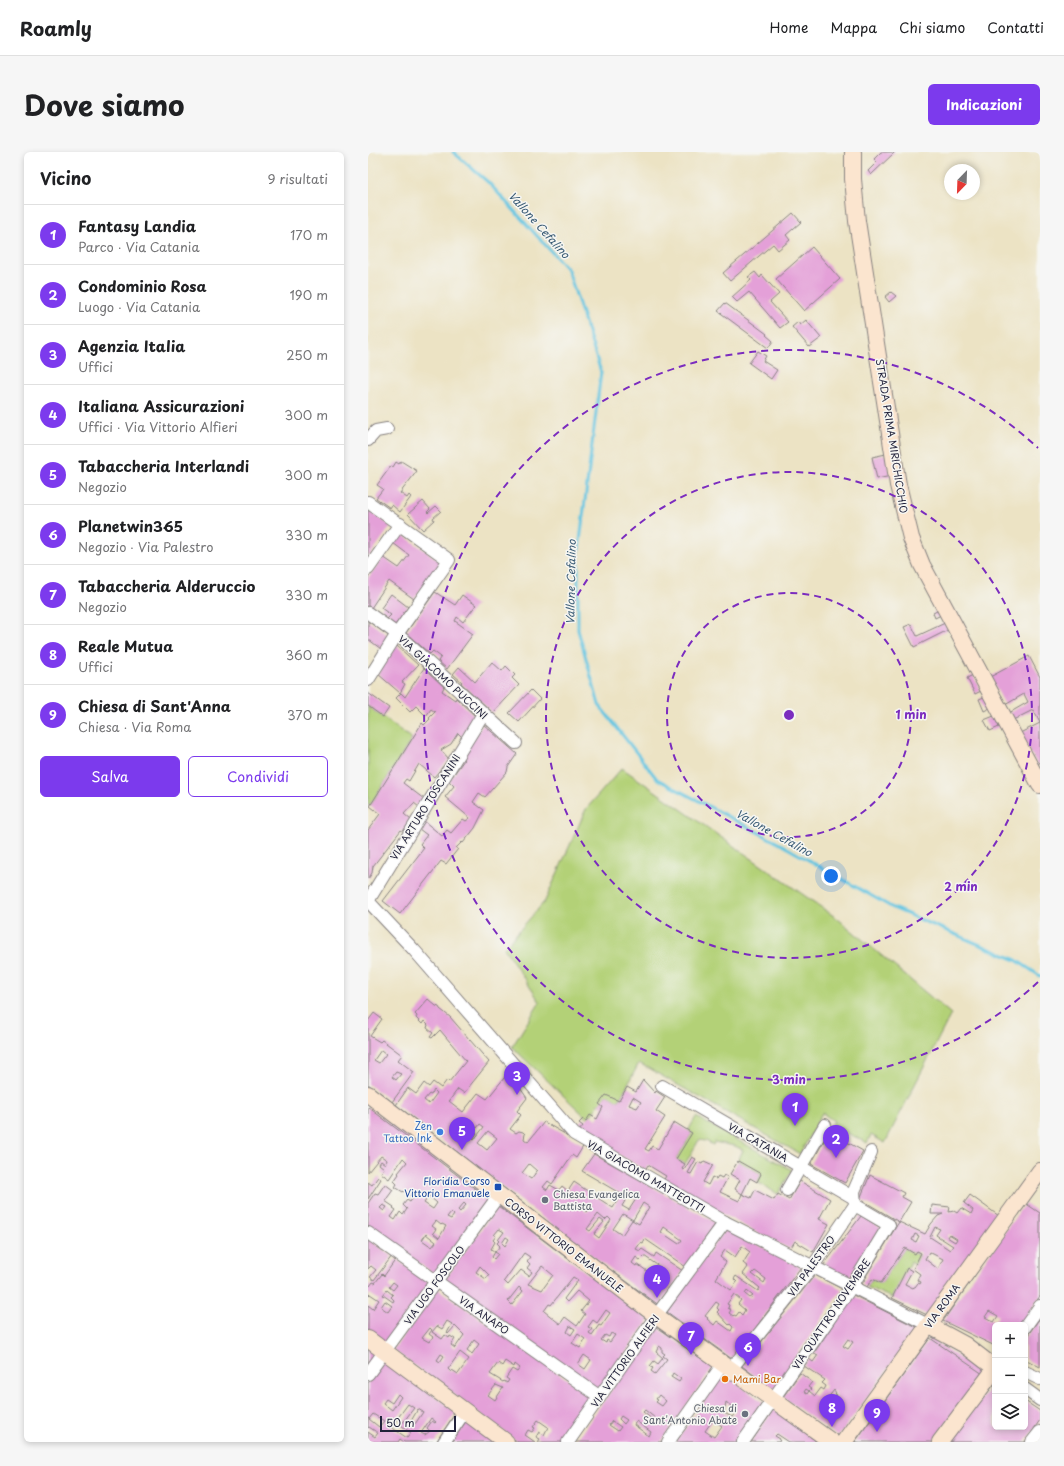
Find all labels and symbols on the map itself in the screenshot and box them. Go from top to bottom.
north arrow [944,164,980,200]
water label: Vallone Cefalino [505,187,575,263]
street label: STRADA PRIMA MIRICHICCHIO [873,358,912,514]
water label: Vallone Cefalino [561,539,580,625]
street label: VIA GIACOMO PUCCINI [395,631,491,722]
text: 1 min [895,705,927,723]
centre of rings [782,708,796,722]
street label: VIA ARTURO TOSCANINI [386,751,463,863]
water label: Vallone Cefalino [733,805,816,861]
your location [821,866,841,886]
text: 2 min [944,877,978,895]
pin: 3 [504,1062,530,1095]
text: 3 min [772,1070,806,1088]
pin: 1 [782,1093,808,1126]
pin: 5 [449,1117,475,1150]
place label: Zen Tattoo Ink [383,1118,432,1145]
street label: VIA CATANIA [725,1118,791,1165]
pin: 2 [823,1125,849,1158]
marker: Zen Tattoo Ink [435,1127,445,1137]
street label: VIA GIACOMO MATTEOTTI [584,1136,708,1216]
place label: Floridia Corso Vittorio Emanuele [404,1173,491,1200]
marker: Floridia Corso Vittorio Emanuele [493,1182,503,1192]
place label: Chiesa Evangelica Battista [553,1186,640,1213]
street label: CORSO VITTORIO EMANUELE [502,1194,627,1296]
marker: Chiesa Evangelica Battista [540,1195,550,1205]
street label: VIA PALESTRO [783,1232,838,1299]
street label: VIA UGO FOSCOLO [400,1242,468,1327]
street label: VIA QUATTRO NOVEMBRE [788,1255,873,1372]
pin: 4 [644,1265,670,1298]
street label: VIA ROMA [920,1280,963,1331]
street label: VIA ANAPO [456,1292,512,1337]
street label: VIA VITTORIO ALFIERI [587,1311,662,1410]
pin: 7 [678,1322,704,1355]
pin: 6 [735,1333,761,1366]
place label: Mami Bar [733,1371,781,1386]
marker: Mami Bar [720,1374,730,1384]
pin: 8 [819,1394,845,1427]
pin: 9 [864,1399,890,1432]
place label: Chiesa di Sant'Antonio Abate [643,1400,737,1427]
marker: Chiesa di Sant'Antonio Abate [740,1409,750,1419]
scale bar [380,1414,456,1433]

